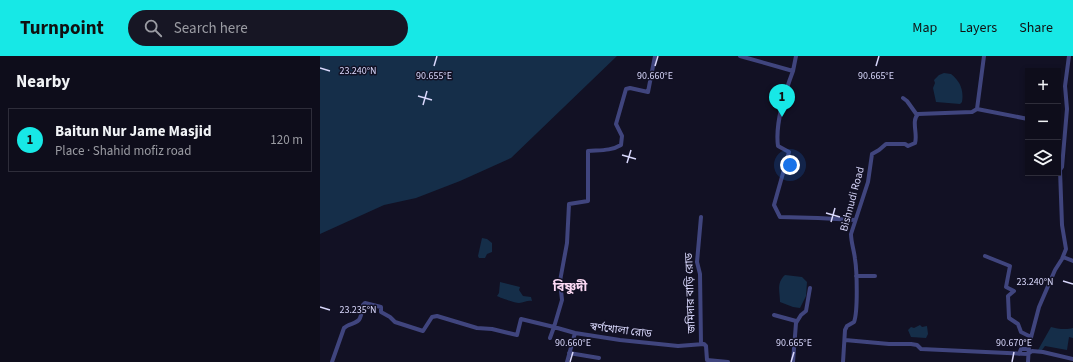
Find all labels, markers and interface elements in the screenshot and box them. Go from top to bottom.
search box [128,10,408,46]
text: Turnpoint [20,15,104,42]
icon: search [142,17,164,39]
text: Search here [174,18,248,39]
text: Map [912,18,937,38]
text: Layers [959,18,997,38]
text: Share [1019,18,1053,38]
text: 23.240°N [339,64,377,78]
map controls [1025,68,1061,176]
button: + [1025,68,1061,104]
text: 90.655°E [416,69,452,83]
text: 90.660°E [637,69,673,83]
text: 90.665°E [858,69,894,83]
text: Nearby [16,70,70,94]
pin: 1 [769,84,795,117]
button: − [1025,104,1061,140]
text: Baitun Nur Jame Masjid [55,121,211,142]
text: 1 [27,131,33,149]
text: 120 m [270,131,303,149]
button: layers [1025,140,1061,176]
text: Place · Shahid mofiz road [55,142,191,160]
your location [780,155,800,175]
street label: Bishnudi Road [836,165,868,233]
street label: জমিদার বাড়ি রোড [681,252,699,335]
text: 23.240°N [1016,275,1054,289]
district label: বিষ্ণুদী [552,278,587,296]
text: 23.235°N [339,303,377,317]
street label: স্বর্ণখোলা রোড [588,319,653,341]
text: 90.660°E [555,336,591,350]
text: 90.665°E [776,336,812,350]
text: 90.670°E [996,336,1032,350]

